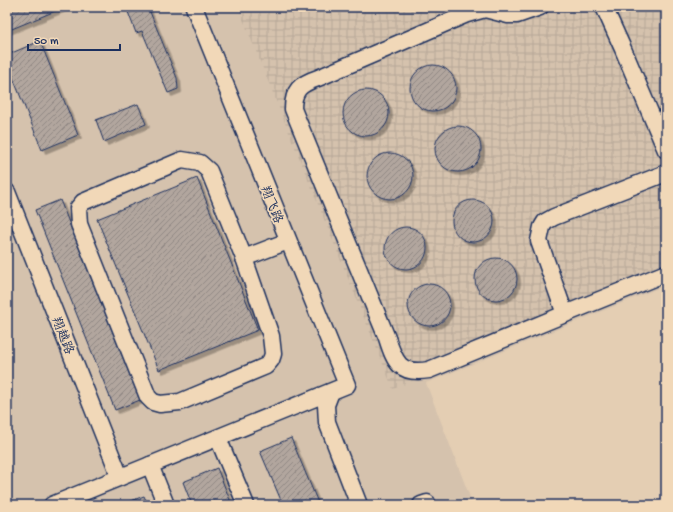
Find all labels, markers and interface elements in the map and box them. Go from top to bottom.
scale bar [28,26,120,52]
text: 50 m [34,35,59,49]
street label: 翔飞路 [256,184,286,226]
street label: 翔越路 [47,314,78,357]

